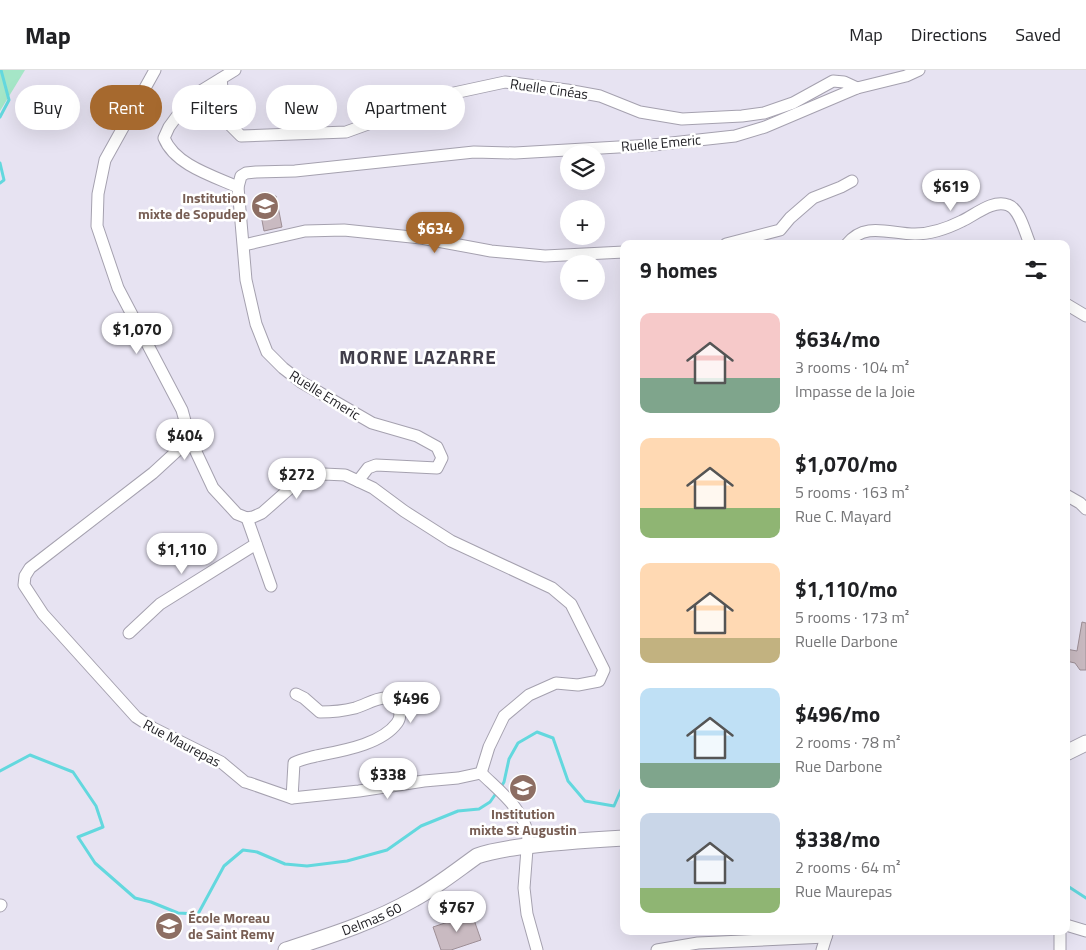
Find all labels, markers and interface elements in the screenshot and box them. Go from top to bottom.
text: Map [25,17,71,53]
text: Map [849,21,883,48]
text: Directions [911,21,987,48]
text: Saved [1015,21,1061,48]
street label: Ruelle Cinéas [509,73,589,104]
chip: Buy [15,85,80,130]
chip: Rent [90,85,162,130]
chip: Filters [172,85,256,130]
chip: New [266,85,337,130]
chip: Apartment [347,85,465,130]
street label: Ruelle Emeric [620,129,702,156]
map controls [560,145,605,300]
button: layers [560,145,605,190]
pin: $619 [921,170,981,212]
text: $619 [933,174,969,198]
place label: Institution mixte de Sopudep [138,187,246,224]
school or university icon: Institution mixte de Sopudep [250,191,280,221]
button: + [560,200,605,245]
pin: $634 [405,212,465,254]
text: $634 [417,216,453,240]
text: 9 homes [640,254,717,286]
button: − [560,255,605,300]
icon: filters [1022,256,1050,284]
pin: $1,070 [96,312,178,355]
text: $1,070 [112,317,162,341]
text: $634/mo [795,323,880,355]
icon: home [680,333,740,393]
district label: MORNE LAZARRE [339,342,497,371]
text: 3 rooms · 104 m² [795,355,909,379]
street label: Ruelle Emeric [286,364,365,425]
text: Impasse de la Joie [795,379,915,403]
pin: $404 [155,418,215,461]
text: $404 [167,423,203,447]
text: $1,070/mo [795,448,897,480]
pin: $272 [267,458,327,500]
icon: home [680,458,740,518]
text: $272 [279,462,315,486]
text: 5 rooms · 163 m² [795,480,909,504]
text: Rue C. Mayard [795,504,891,528]
pin: $1,110 [141,532,223,575]
text: $1,110 [157,537,207,561]
text: $1,110/mo [795,573,897,605]
icon: home [680,583,740,643]
text: 5 rooms · 173 m² [795,605,909,629]
text: Ruelle Darbone [795,629,898,653]
pin: $496 [381,682,441,724]
text: $496 [393,686,429,710]
text: $496/mo [795,698,880,730]
icon: home [680,708,740,768]
street label: Rue Maurepas [140,713,225,772]
text: 2 rooms · 78 m² [795,730,900,754]
text: Rue Darbone [795,754,882,778]
pin: $338 [358,758,418,800]
text: $338 [370,762,406,786]
school or university icon: Institution mixte St Augustin [508,773,538,803]
place label: Institution mixte St Augustin [469,803,577,840]
text: $338/mo [795,823,880,855]
icon: home [680,833,740,893]
text: 2 rooms · 64 m² [795,855,900,879]
text: Rue Maurepas [795,879,892,903]
pin: $767 [427,890,487,933]
text: $767 [439,895,475,919]
street label: Delmas 60 [338,896,405,941]
place label: École Moreau de Saint Remy [188,907,275,944]
school or university icon: École Moreau de Saint Remy [154,911,184,941]

